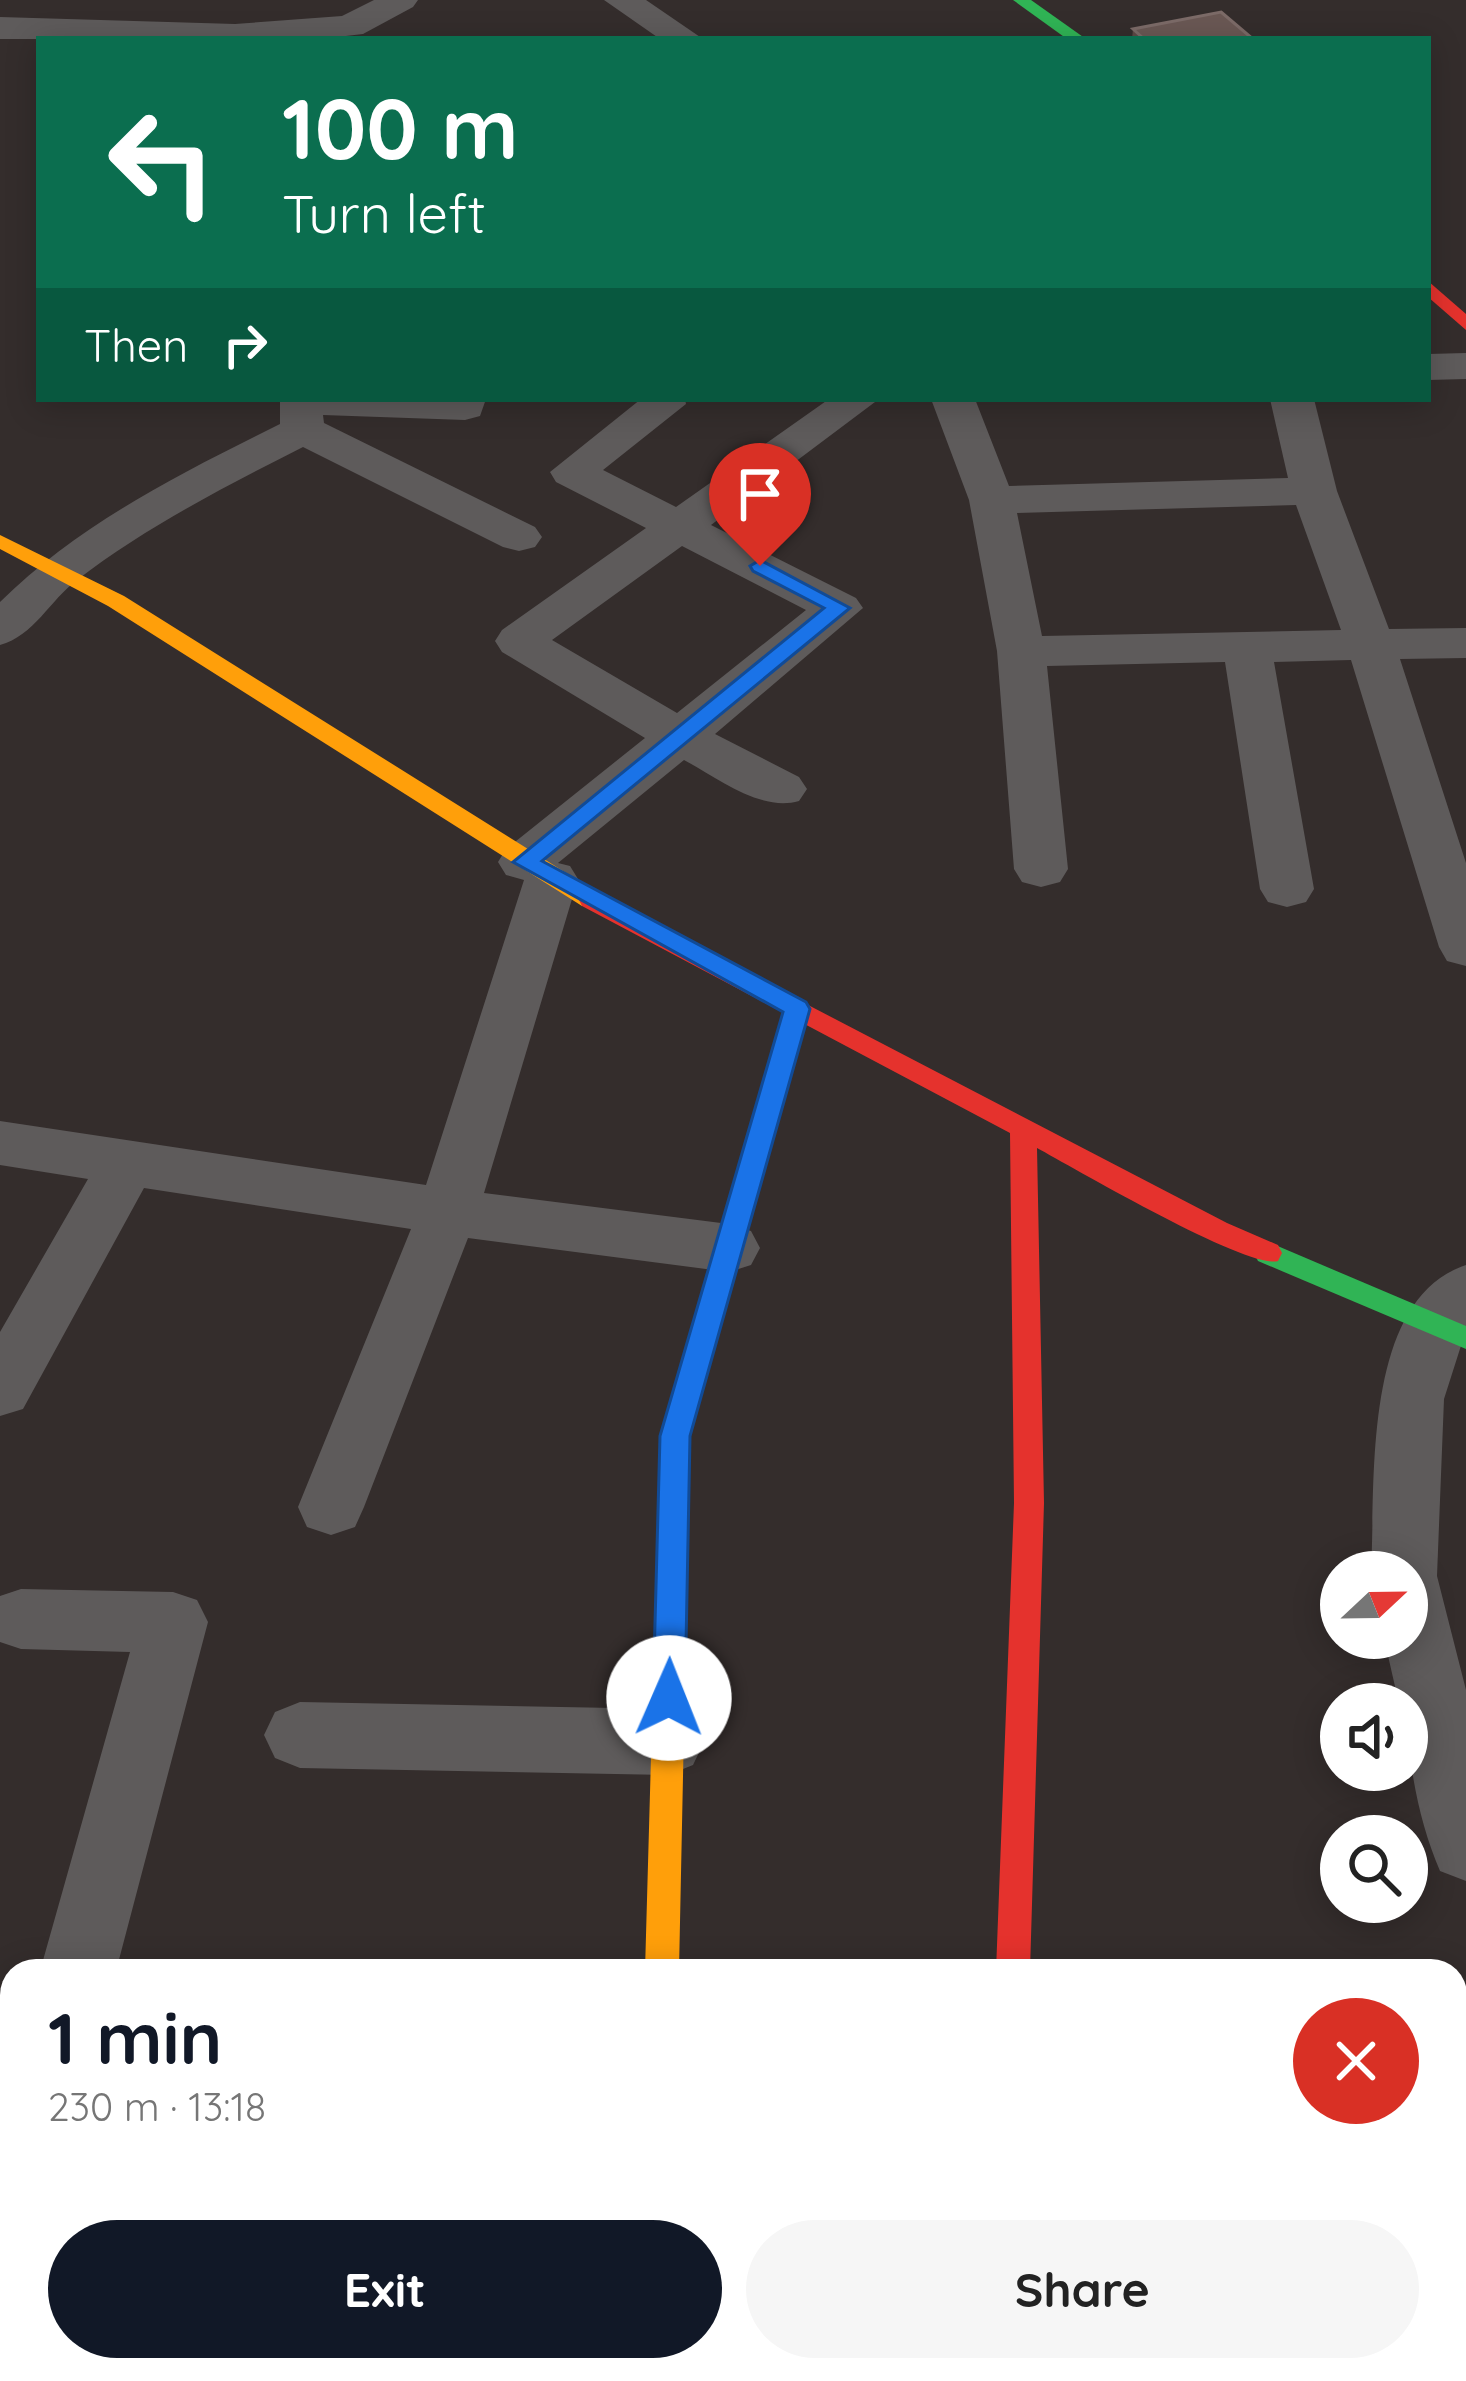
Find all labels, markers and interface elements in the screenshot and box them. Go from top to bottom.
text: 100 m [282,75,519,180]
icon: left [84,84,240,240]
text: Turn left [282,179,486,247]
icon: right [212,312,278,378]
text: Then [84,317,188,373]
pin [709,443,811,566]
icon: arrive [727,461,793,527]
north arrow [1320,1551,1428,1659]
map controls [1320,1551,1428,1923]
position arrow [606,1635,732,1761]
button: sound [1320,1683,1428,1791]
button: search [1320,1815,1428,1923]
text: 1 min [48,1992,222,2082]
button: close [1293,1998,1419,2124]
text: 230 m · 13:18 [48,2082,266,2131]
button: Exit [48,2220,722,2358]
button: Share [746,2220,1419,2358]

